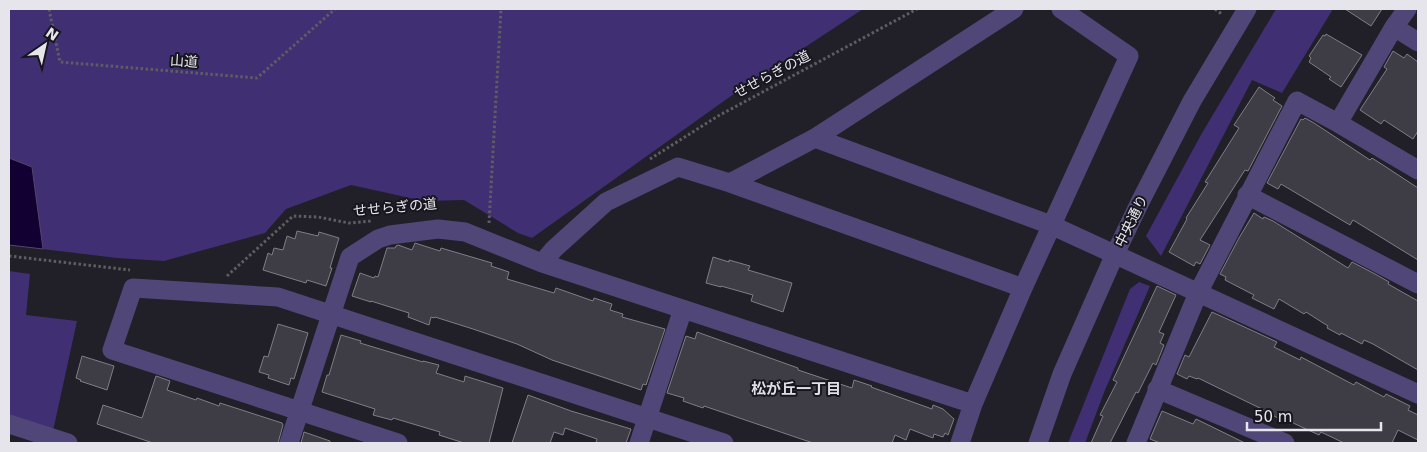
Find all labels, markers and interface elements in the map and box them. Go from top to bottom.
north arrow [20,20,70,70]
text: N [43,24,62,44]
street label: せせらぎの道 [731,47,813,101]
street label: 山道 [169,52,199,70]
street label: 中央通り [1112,192,1150,250]
street label: せせらぎの道 [352,195,438,219]
district label: 松が丘一丁目 [751,380,841,398]
scale bar [1247,400,1381,432]
text: 50 m [1254,408,1292,426]

